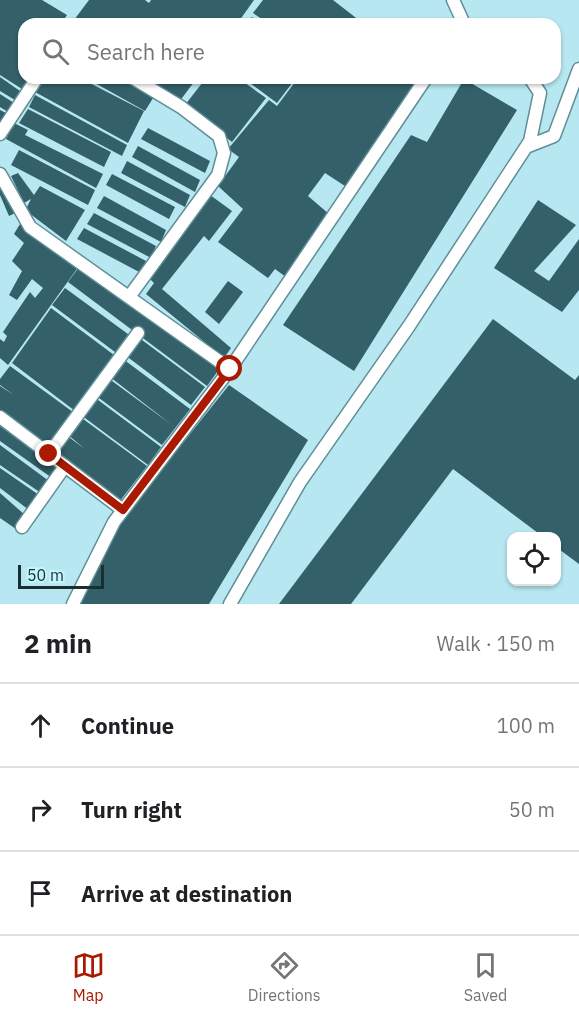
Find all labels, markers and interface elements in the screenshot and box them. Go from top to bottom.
search box [18,18,561,84]
icon: search [39,35,72,68]
text: Search here [87,37,205,66]
route start [216,355,242,381]
route end [35,440,61,466]
map controls [507,532,561,586]
button: locate [507,532,561,586]
scale bar [18,562,104,590]
text: 50 m [27,565,64,585]
text: 2 min [24,626,92,660]
text: Walk · 150 m [437,630,555,657]
icon: ahead [24,709,57,742]
text: Continue [81,711,174,740]
text: 100 m [497,712,555,739]
icon: right [24,793,57,826]
text: Turn right [81,795,182,824]
text: 50 m [509,796,555,823]
icon: arrive [24,877,57,910]
text: Arrive at destination [81,879,292,908]
tab: Map [72,949,105,1005]
tab: Directions [248,949,321,1005]
tab: Saved [464,949,507,1005]

